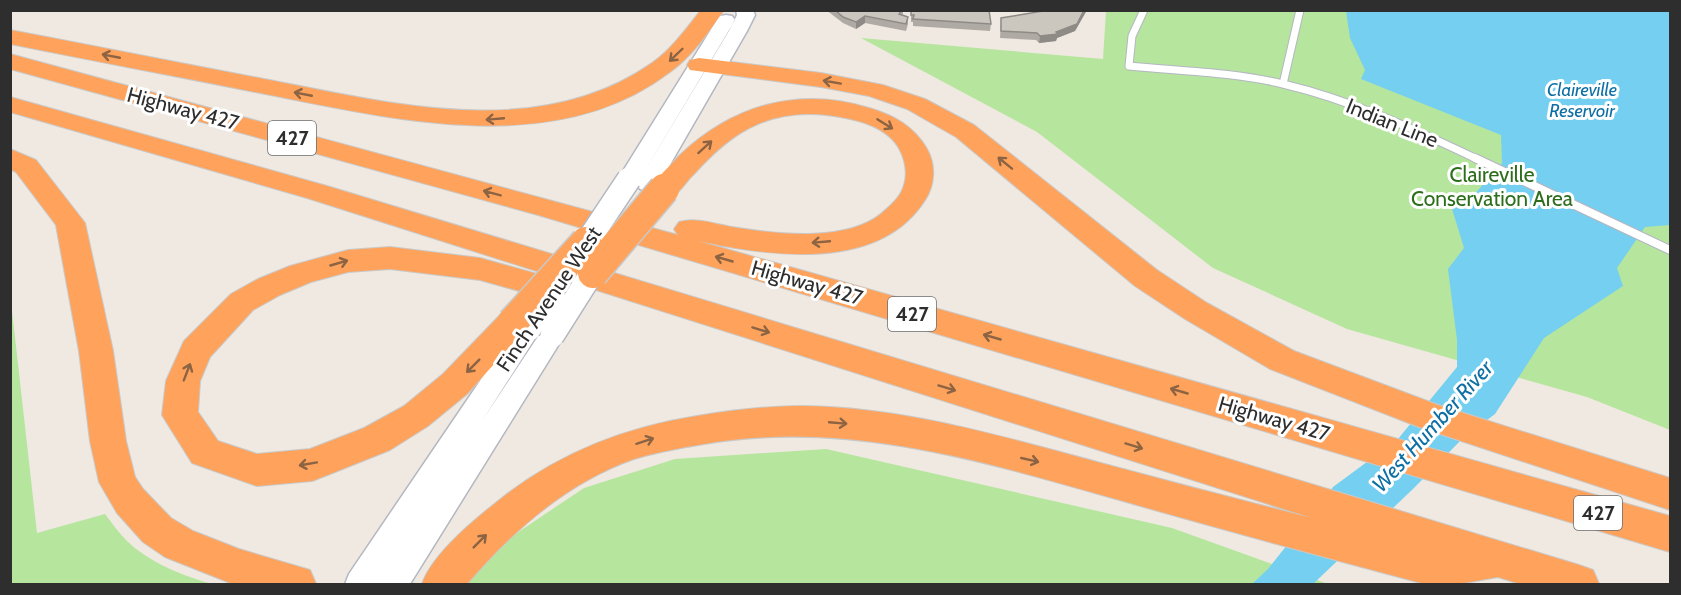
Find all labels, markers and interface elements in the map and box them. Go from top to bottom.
one-way arrow [668,48,683,62]
one-way arrow [102,50,122,61]
one-way arrow [822,76,842,87]
water label: Claireville Reservoir [1547,79,1617,122]
street label: Highway 427 [125,82,242,136]
one-way arrow [293,88,313,99]
street label: Indian Line [1343,93,1442,152]
one-way arrow [486,114,506,125]
one-way arrow [876,119,893,131]
road number: 427 [268,121,316,155]
one-way arrow [697,140,712,154]
one-way arrow [998,157,1014,170]
park label: Claireville Conservation Area [1411,162,1573,211]
one-way arrow [483,187,502,198]
street label: Finch Avenue West [491,221,606,376]
one-way arrow [812,237,832,248]
one-way arrow [715,253,734,264]
street label: Highway 427 [749,255,866,310]
one-way arrow [329,257,348,268]
road number: 427 [888,297,936,331]
one-way arrow [751,325,770,336]
one-way arrow [983,331,1002,342]
water label: West Humber River [1366,354,1499,498]
one-way arrow [465,359,480,374]
one-way arrow [182,363,193,382]
one-way arrow [937,383,956,394]
one-way arrow [1170,385,1189,396]
street label: Highway 427 [1216,391,1333,446]
one-way arrow [828,418,848,429]
one-way arrow [635,435,654,446]
one-way arrow [1124,441,1143,452]
one-way arrow [1020,455,1039,467]
one-way arrow [299,459,318,470]
road number: 427 [1574,496,1622,530]
one-way arrow [473,533,488,548]

